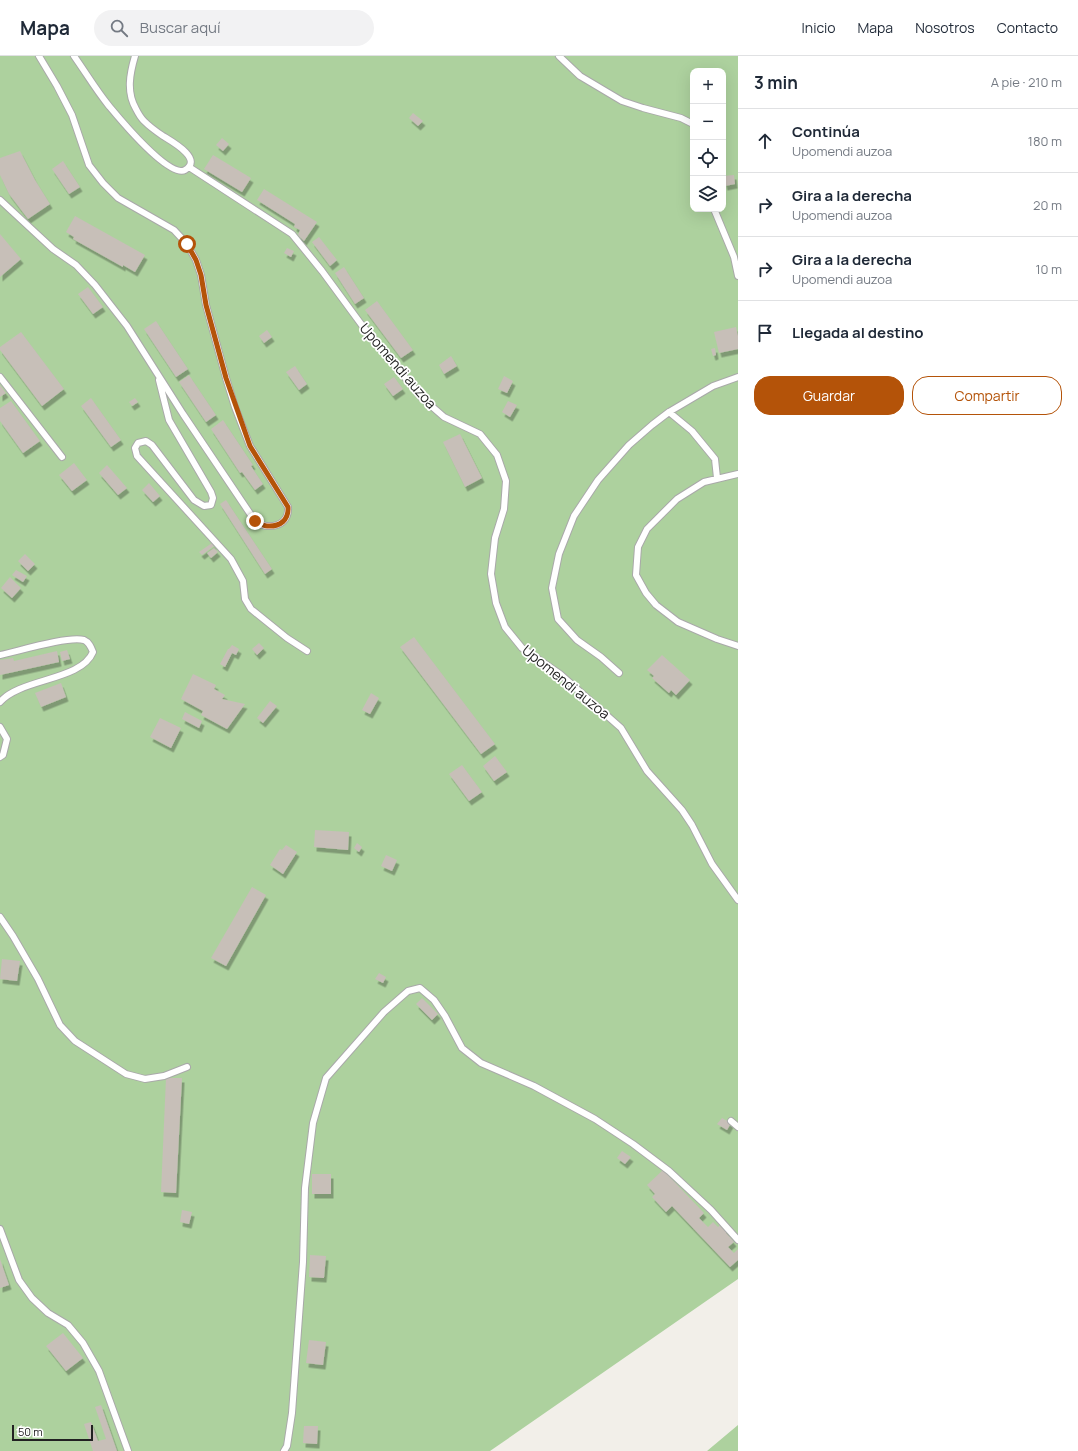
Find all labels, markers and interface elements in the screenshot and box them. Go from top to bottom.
search box [94,10,374,46]
text: Mapa [20,15,70,41]
icon: search [108,17,130,39]
text: Buscar aquí [140,17,220,38]
text: Inicio [802,18,836,37]
text: Mapa [858,18,893,37]
text: Nosotros [915,18,975,37]
text: Contacto [997,18,1058,37]
map controls [690,68,726,212]
button: + [690,68,726,104]
text: 3 min [754,71,798,94]
text: A pie · 210 m [991,73,1062,91]
button: − [690,104,726,140]
text: Continúa [792,121,860,142]
icon: ahead [754,130,776,152]
text: 180 m [1028,132,1062,150]
button: locate [690,140,726,176]
text: Upomendi auzoa [792,142,892,160]
button: layers [690,176,726,212]
text: Gira a la derecha [792,185,912,206]
icon: right [754,194,776,216]
text: 20 m [1033,196,1062,214]
text: Upomendi auzoa [792,206,892,224]
route start [178,235,196,253]
text: Gira a la derecha [792,249,912,270]
icon: right [754,258,776,280]
text: 10 m [1035,260,1062,278]
text: Upomendi auzoa [792,270,892,288]
street label: Upomendi auzoa [356,319,441,413]
icon: arrive [754,322,776,344]
text: Llegada al destino [792,322,924,343]
button: Guardar [754,376,904,415]
button: Compartir [912,376,1062,415]
route end [246,512,264,530]
street label: Upomendi auzoa [518,640,614,723]
scale bar [12,1423,93,1442]
text: 50 m [18,1424,43,1439]

